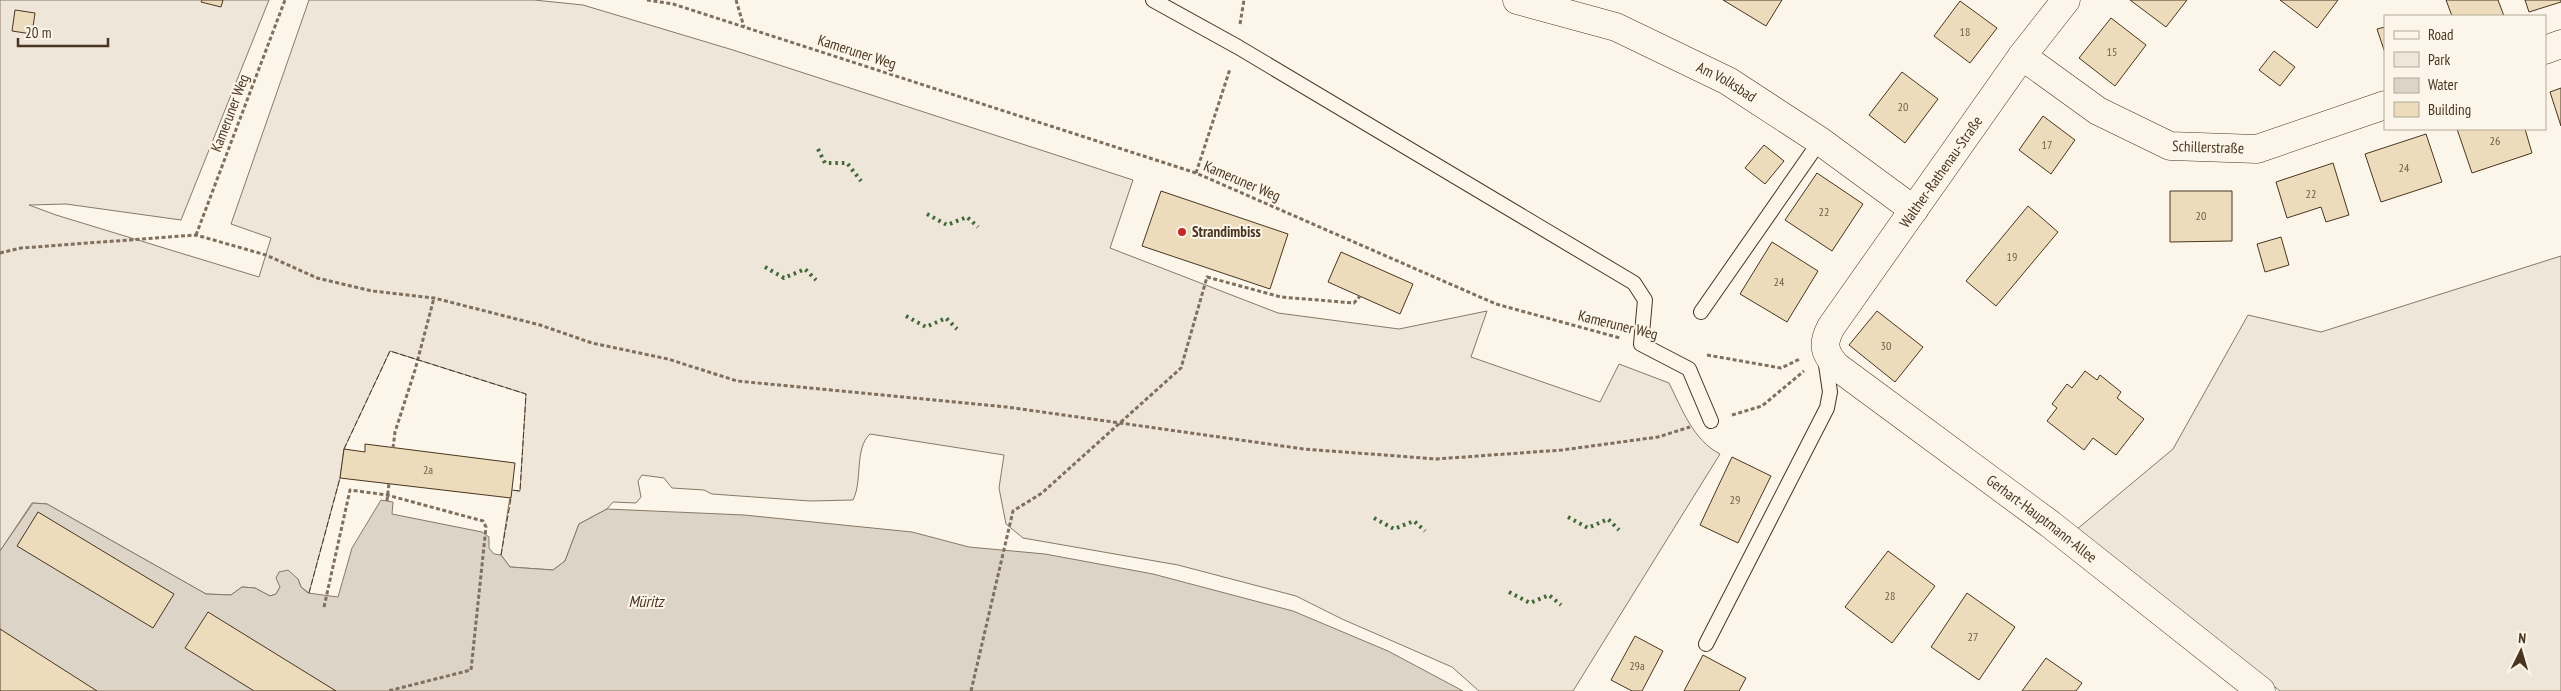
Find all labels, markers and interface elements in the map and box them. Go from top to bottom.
scale bar [18,15,108,47]
legend [2384,15,2546,130]
text: 20 m [25,23,51,42]
house number: 18 [1960,24,1970,39]
text: Road [2428,25,2454,44]
street label: Kameruner Weg [815,30,899,73]
house number: 15 [2107,44,2117,59]
text: Park [2428,50,2450,69]
street label: Am Volksbad [1694,57,1760,106]
street label: Kameruner Weg [206,71,253,154]
text: Water [2428,75,2459,94]
house number: 20 [1898,99,1908,114]
text: Building [2428,100,2471,119]
street label: Walther-Rathenau-Straße [1895,112,1986,231]
house number: 26 [2490,133,2500,148]
street label: Schillerstraße [2172,136,2244,158]
house number: 17 [2042,137,2052,152]
street label: Kameruner Weg [1201,156,1283,205]
house number: 24 [2399,160,2410,175]
house number: 22 [2306,186,2316,201]
house number: 22 [1819,204,1829,219]
house number: 20 [2196,208,2206,223]
place label: Strandimbiss [1192,222,1261,241]
marker: Strandimbiss [1176,226,1188,238]
house number: 19 [2007,249,2017,264]
house number: 24 [1774,274,1785,289]
street label: Kameruner Weg [1576,305,1660,344]
house number: 30 [1881,338,1891,353]
house number: 2a [423,462,433,477]
street label: Gerhart-Hauptmann-Allee [1983,470,2101,567]
house number: 29 [1730,492,1740,507]
house number: 28 [1885,588,1895,603]
water label: Müritz [628,591,666,611]
north arrow [2496,626,2546,676]
house number: 27 [1968,629,1978,644]
text: N [2518,629,2527,647]
house number: 29a [1629,658,1645,673]

